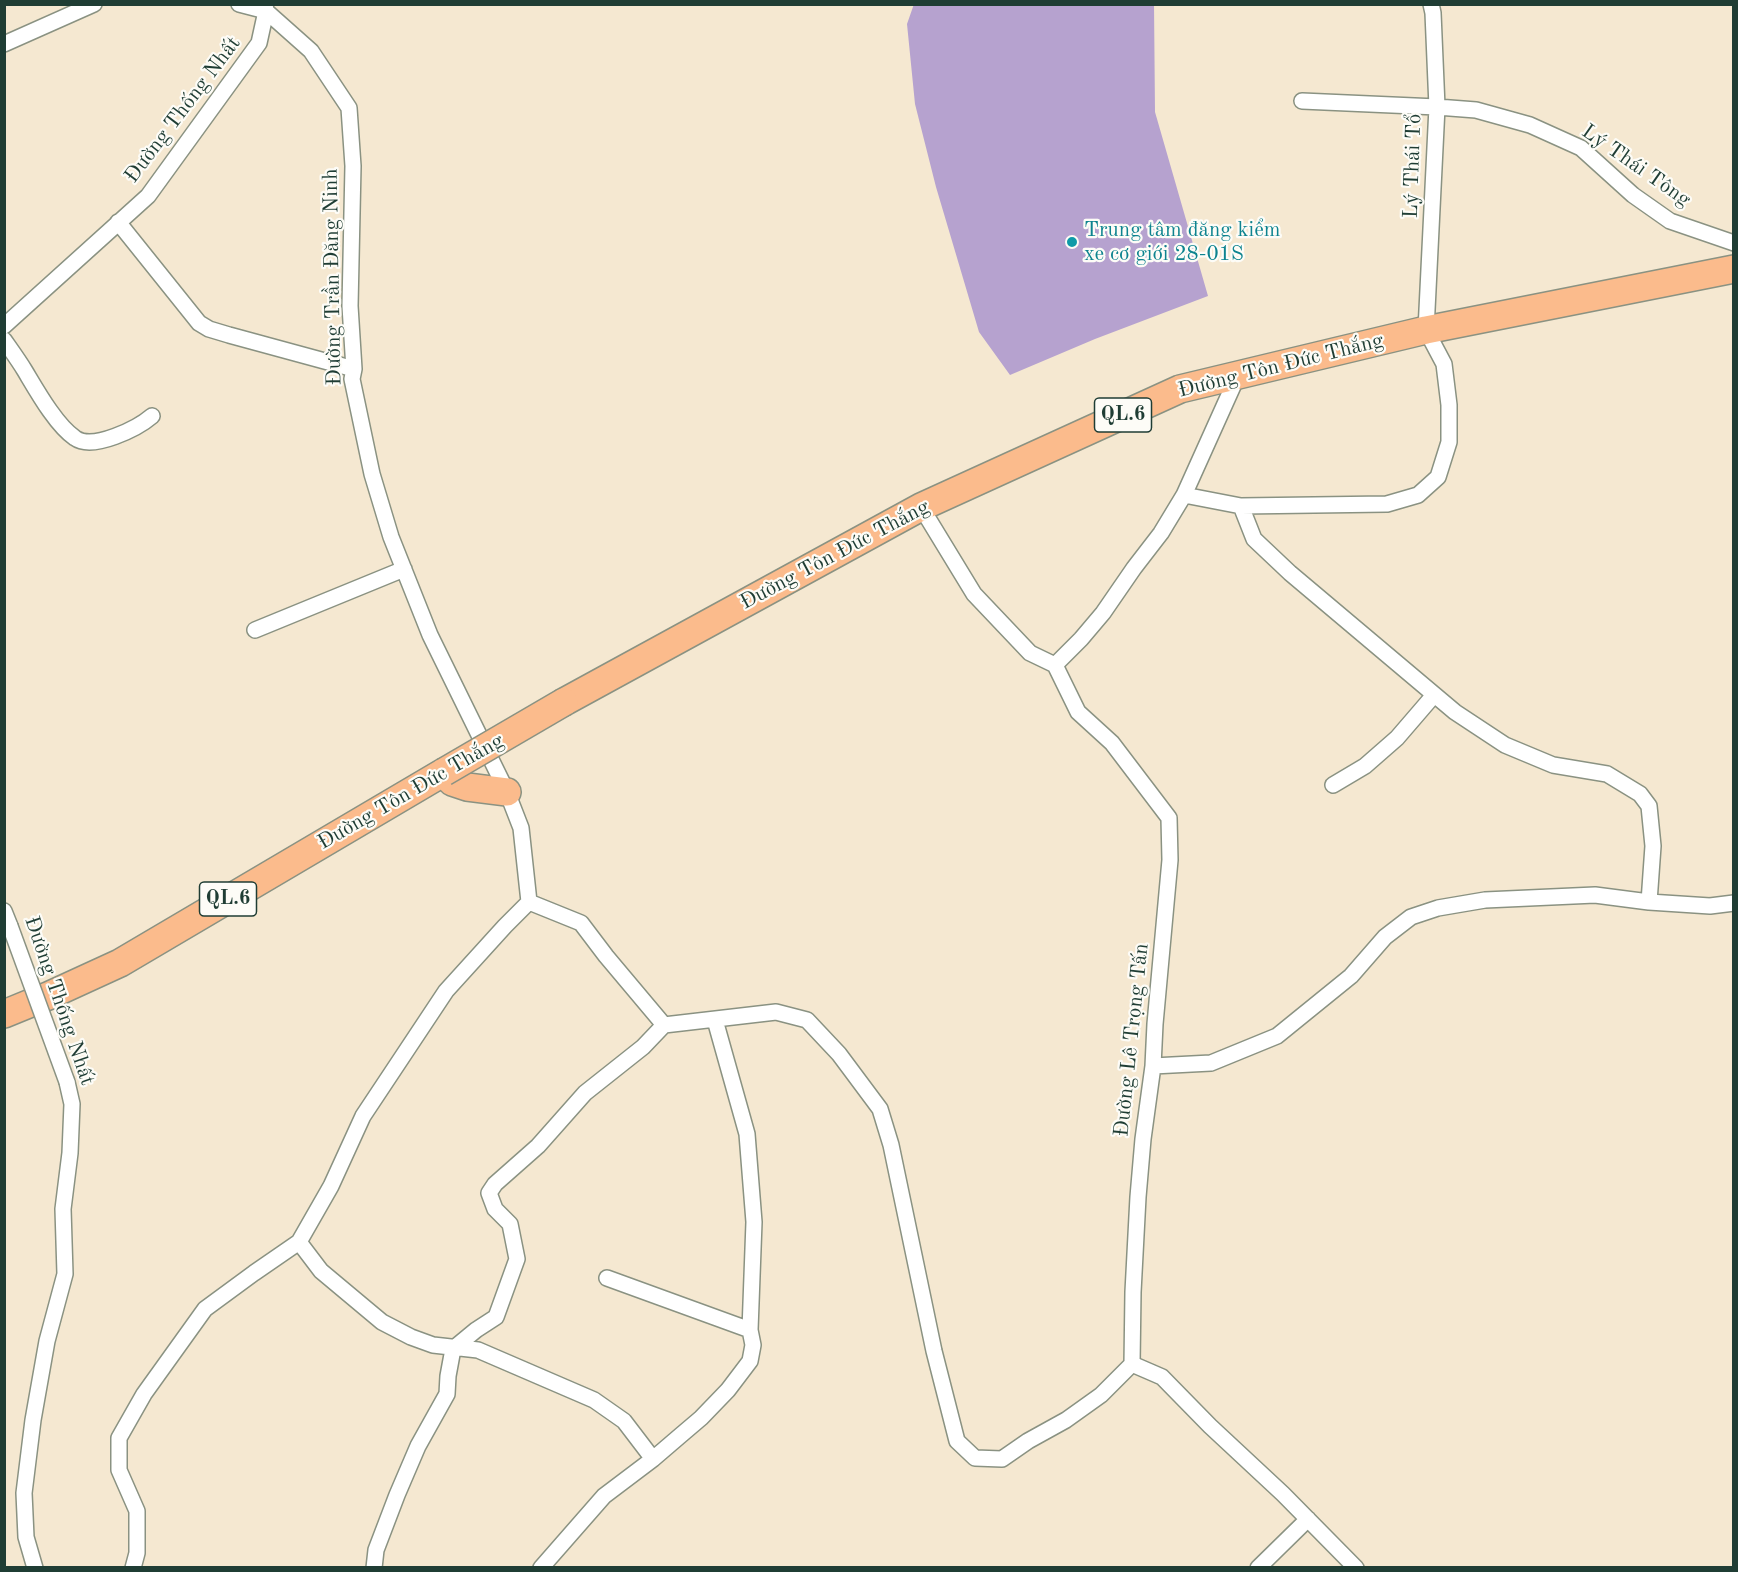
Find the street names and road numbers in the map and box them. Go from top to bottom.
street label: Đường Thống Nhất [120,32,246,188]
street label: Lý Thái Tổ [1399,113,1427,219]
street label: Lý Thái Tông [1577,119,1695,213]
street label: Đường Trần Đăng Ninh [319,168,347,386]
street label: Đường Tôn Đức Thắng [1176,328,1386,404]
road number: QL.6 [1094,398,1152,432]
street label: Đường Tôn Đức Thắng [736,494,934,616]
street label: Đường Tôn Đức Thắng [313,728,509,856]
road number: QL.6 [200,882,256,916]
street label: Đường Thống Nhất [18,913,100,1089]
street label: Đường Lê Trọng Tấn [1109,942,1155,1138]

